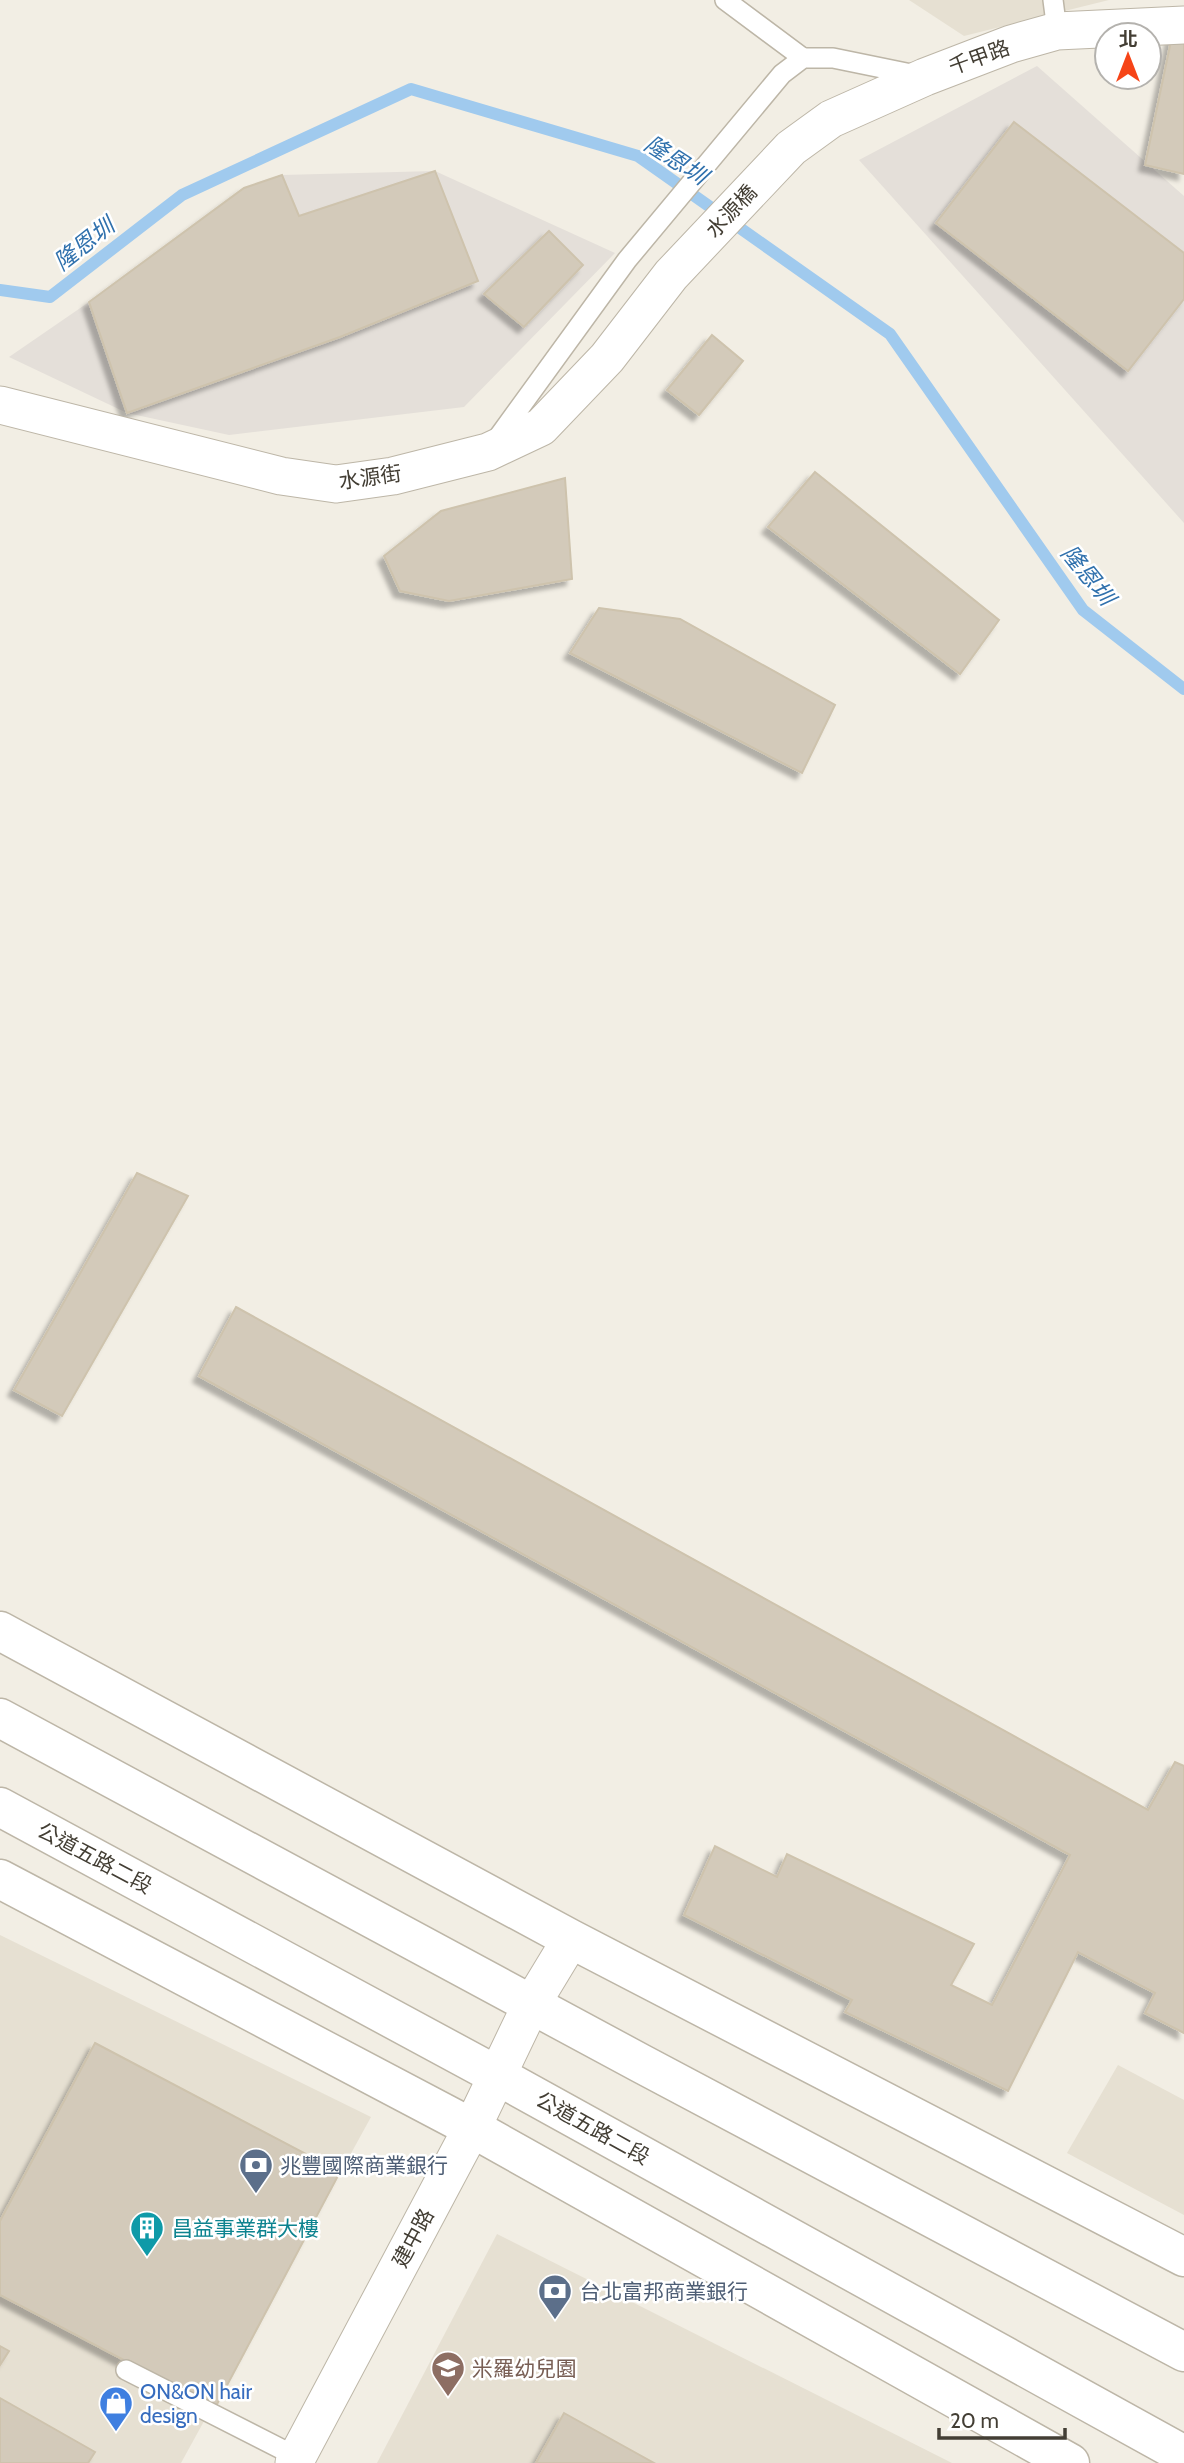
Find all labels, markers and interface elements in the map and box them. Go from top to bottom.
north arrow [1093,21,1163,91]
text: 北 [1118,28,1138,51]
street label: 千甲路 [945,34,1013,80]
water label: 隆恩圳 [639,129,715,192]
street label: 水源橋 [700,179,762,243]
water label: 隆恩圳 [48,210,122,276]
street label: 水源街 [337,460,403,494]
water label: 隆恩圳 [1055,539,1122,613]
street label: 公道五路二段 [34,1817,156,1899]
street label: 公道五路二段 [532,2087,654,2169]
bank icon: 兆豐國際商業銀行 [237,2146,275,2195]
place label: 兆豐國際商業銀行 [280,2153,448,2178]
street label: 建中路 [387,2204,439,2272]
building icon: 昌益事業群大樓 [128,2209,166,2258]
place label: 昌益事業群大樓 [172,2216,319,2241]
bank icon: 台北富邦商業銀行 [536,2272,574,2321]
place label: 台北富邦商業銀行 [580,2279,748,2304]
school or university icon: 米羅幼兒園 [429,2349,467,2398]
place label: 米羅幼兒園 [472,2356,577,2381]
place label: ON&ON hair design [140,2379,252,2428]
shop icon: ON&ON hair design [97,2384,135,2433]
scale bar [939,2396,1065,2440]
text: 20 m [950,2408,999,2433]

